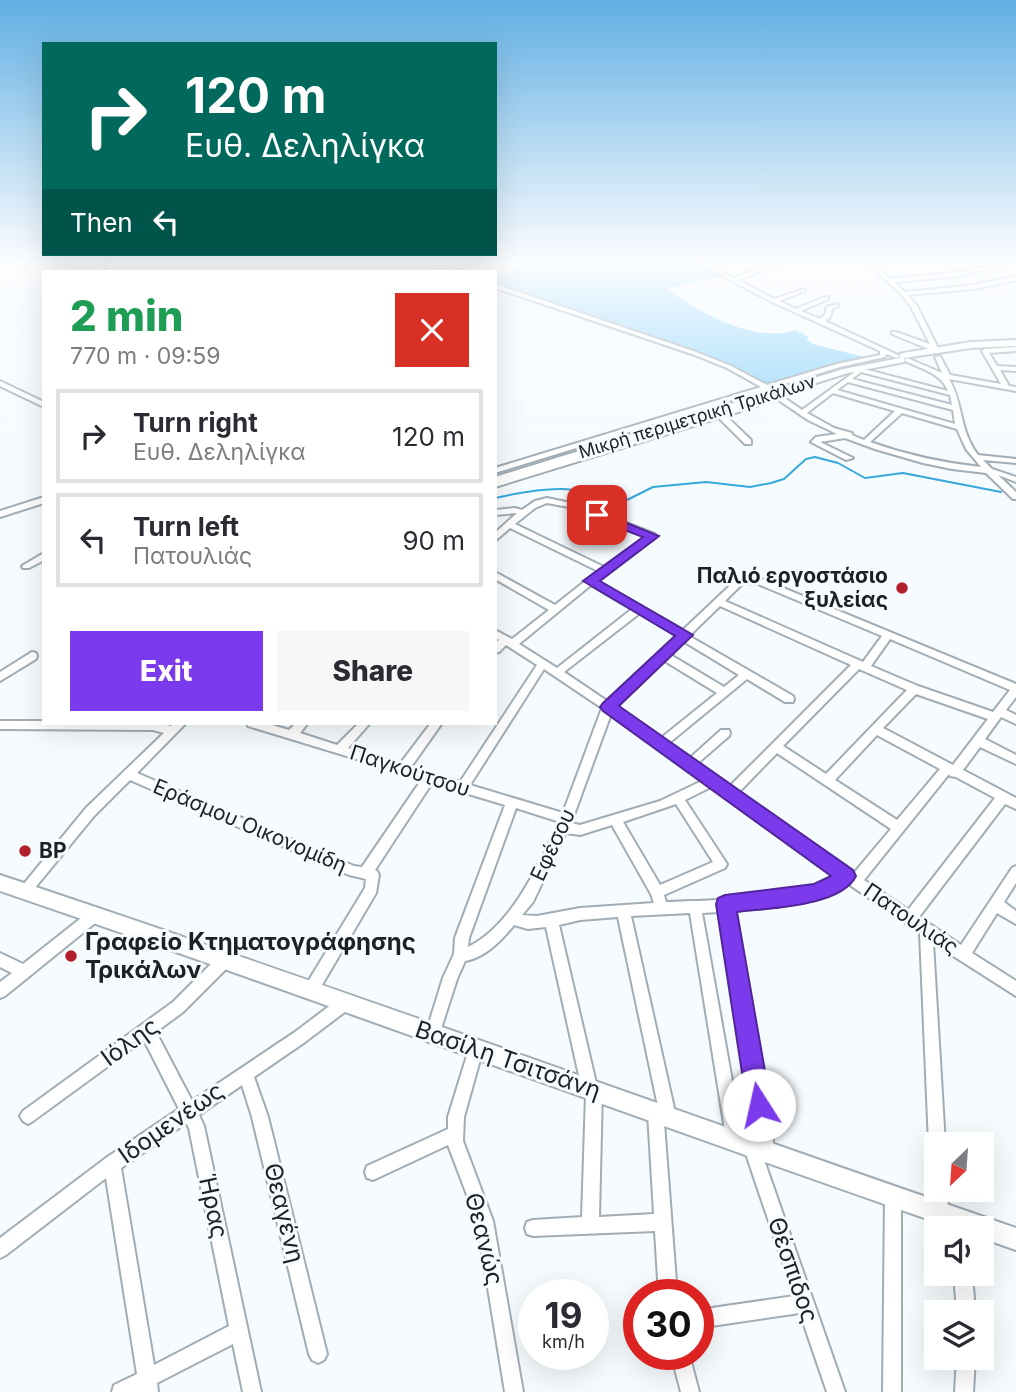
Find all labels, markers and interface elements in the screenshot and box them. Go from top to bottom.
text: 120 m [185,66,326,125]
icon: right [70,70,161,161]
text: Ευθ. Δεληλίγκα [185,126,425,165]
icon: left [147,203,185,241]
text: Then [70,207,133,238]
text: 2 min [70,290,184,341]
button: close [395,293,469,367]
text: 770 m · 09:59 [70,342,220,370]
street label: Μικρή περιμετρική Τρικάλων [576,370,818,463]
text: Turn right [133,407,258,438]
icon: right [74,417,112,455]
text: 120 m [392,421,465,452]
text: Ευθ. Δεληλίγκα [133,438,306,466]
pin [567,485,627,545]
icon: arrive [578,496,616,534]
text: Turn left [133,511,239,542]
icon: left [74,521,112,559]
text: 90 m [402,525,465,556]
text: Πατουλιάς [133,542,252,570]
place label: Παλιό εργοστάσιο ξυλείας [697,563,888,612]
marker: Παλιό εργοστάσιο ξυλείας [894,580,910,596]
button: Exit [70,631,263,711]
button: Share [277,631,469,711]
street label: Παγκούτσου [347,739,473,802]
street label: Εράσμου Οικονομίδη [150,773,351,878]
street label: Εφέσου [525,805,580,885]
place label: BP [39,838,67,863]
marker: BP [17,843,33,859]
street label: Πατουλιάς [859,878,963,959]
place label: Γραφείο Κτηματογράφησης Τρικάλων [85,927,416,984]
marker: Γραφείο Κτηματογράφησης Τρικάλων [63,948,79,964]
street label: Ιόλης [95,1011,164,1072]
street label: Βασίλη Τσιτσάνη [412,1014,605,1105]
position arrow [722,1068,796,1142]
street label: Ιδομενέως [113,1076,229,1169]
north arrow [924,1132,994,1202]
map controls [924,1132,994,1370]
street label: Θεαγένη [258,1160,311,1266]
street label: Ήρας [193,1171,234,1241]
street label: Θεανώς [459,1190,510,1288]
street label: Θέσπιδος [762,1213,825,1326]
button: sound [924,1216,994,1286]
speed limit sign: 30 [623,1279,714,1370]
text: 19 [545,1294,582,1336]
button: layers [924,1300,994,1370]
text: km/h [542,1331,585,1352]

